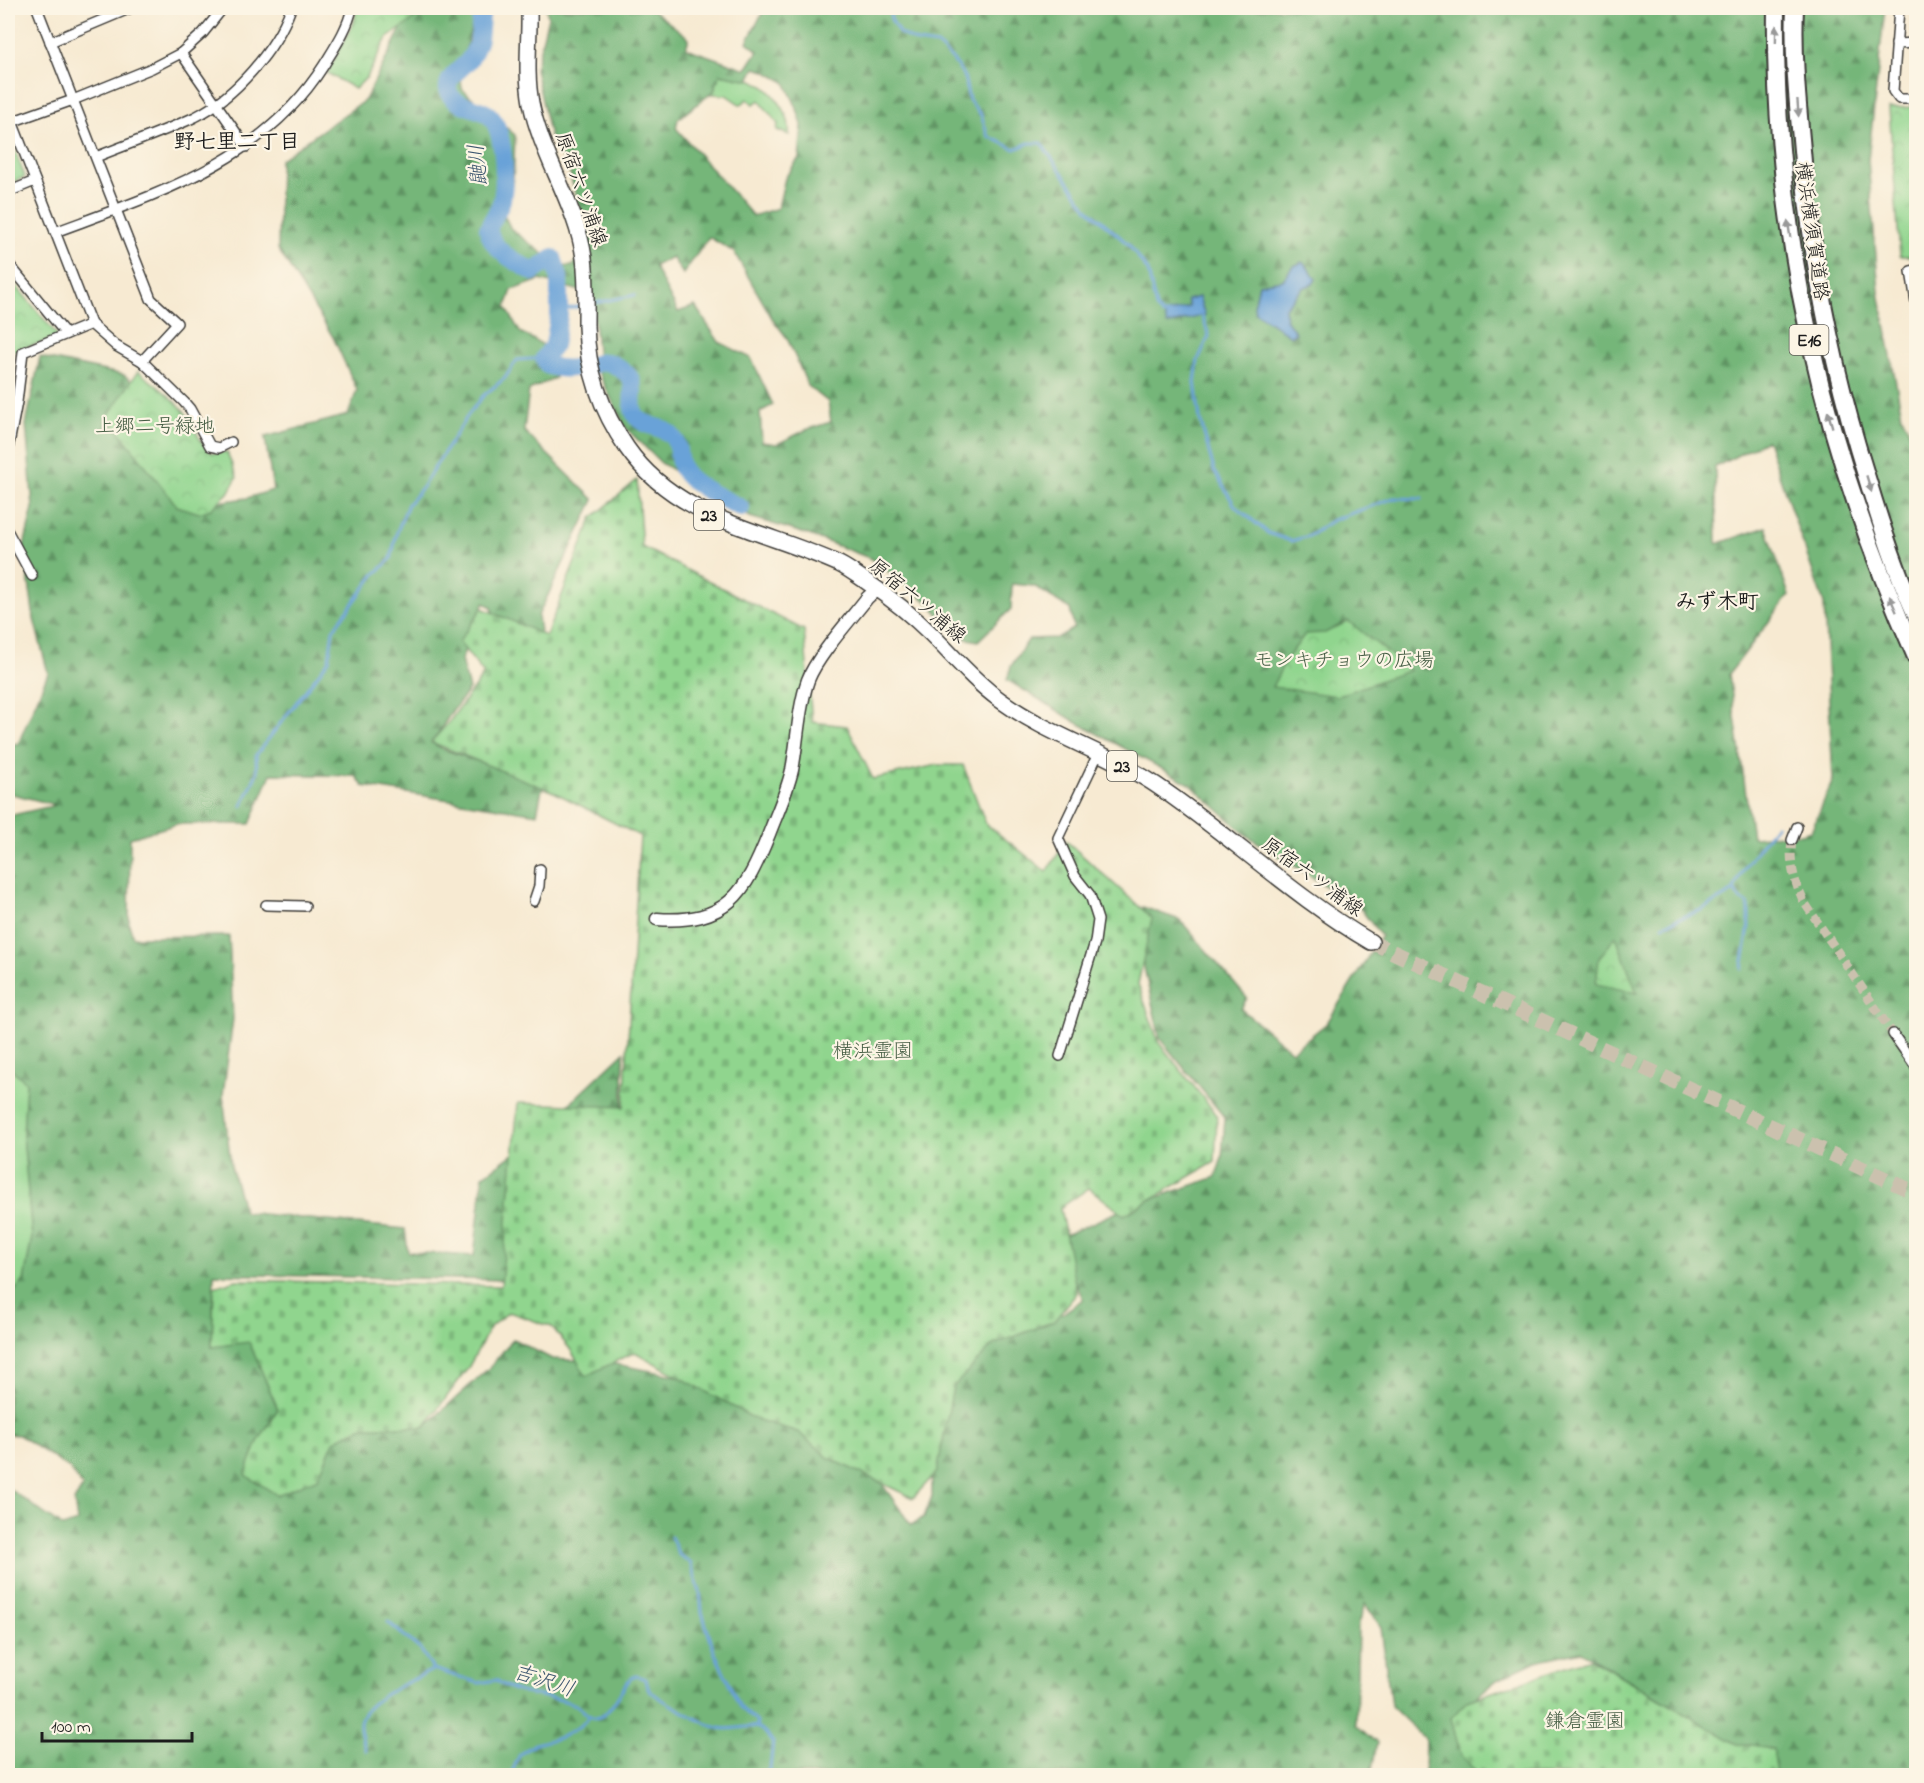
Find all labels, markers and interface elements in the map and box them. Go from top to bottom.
one-way arrow [1771,25,1781,44]
one-way arrow [1793,98,1803,117]
district label: 野七里二丁目 [174,128,300,158]
street label: 原宿六ツ浦線 [546,128,613,251]
water label: 鼬川 [462,143,496,187]
street label: 横浜横須賀道路 [1786,160,1835,303]
one-way arrow [1784,219,1793,238]
road number: E16 [1790,325,1828,355]
one-way arrow [1824,410,1834,428]
park label: 上郷二号緑地 [95,413,215,442]
one-way arrow [1865,475,1874,493]
road number: 23 [694,500,724,530]
street label: 原宿六ツ浦線 [861,552,972,652]
district label: みず木町 [1675,588,1759,618]
one-way arrow [1888,595,1897,612]
park label: モンキチョウの広場 [1254,647,1434,676]
road number: 23 [1107,751,1137,781]
street label: 原宿六ツ浦線 [1254,831,1369,925]
park label: 横浜霊園 [833,1038,913,1067]
water label: 吉沢川 [509,1658,578,1706]
scale bar [42,1705,192,1743]
park label: 鎌倉霊園 [1545,1708,1625,1737]
text: 100 m [51,1715,91,1741]

